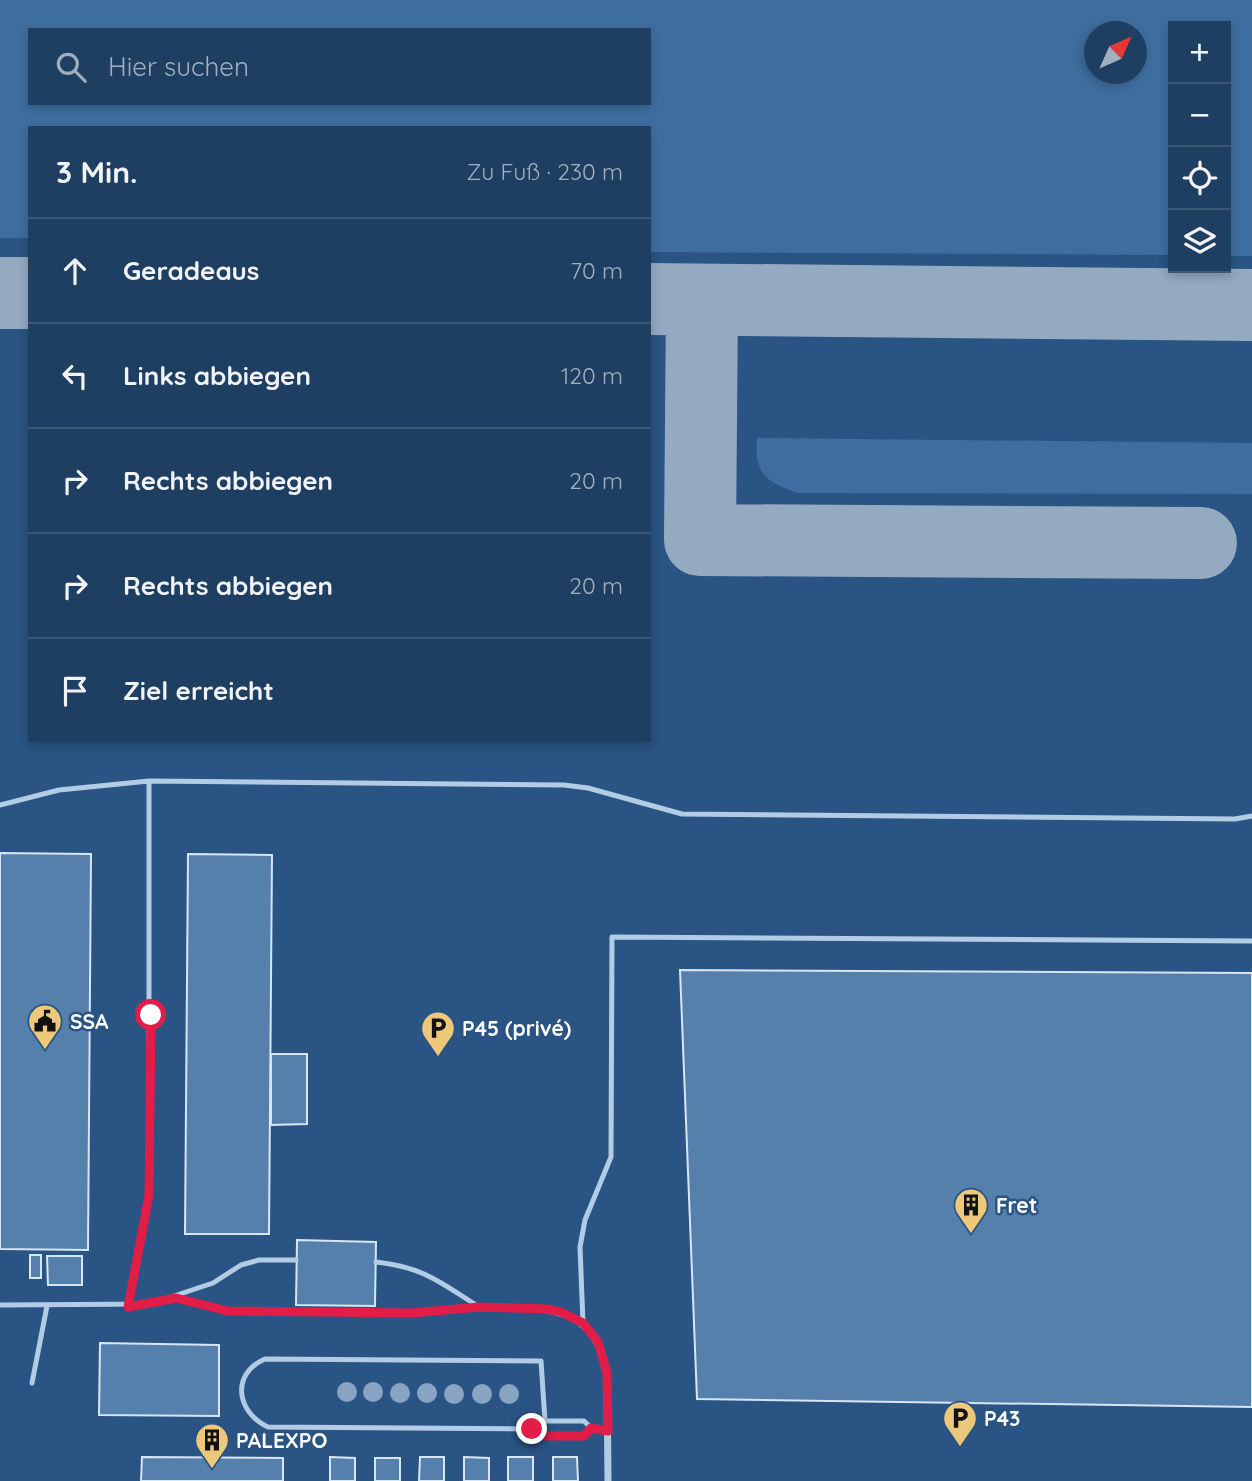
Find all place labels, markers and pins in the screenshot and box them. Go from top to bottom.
public building icon: SSA [26,1002,64,1051]
place label: SSA [70,1008,109,1034]
parking icon: P45 (privé) [419,1009,457,1058]
place label: P45 (privé) [462,1015,571,1041]
building icon: Fret [952,1186,990,1235]
place label: Fret [996,1192,1037,1218]
parking icon: P43 [941,1399,979,1448]
place label: P43 [984,1405,1020,1431]
building icon: PALEXPO [193,1421,231,1470]
place label: PALEXPO [236,1427,327,1453]

